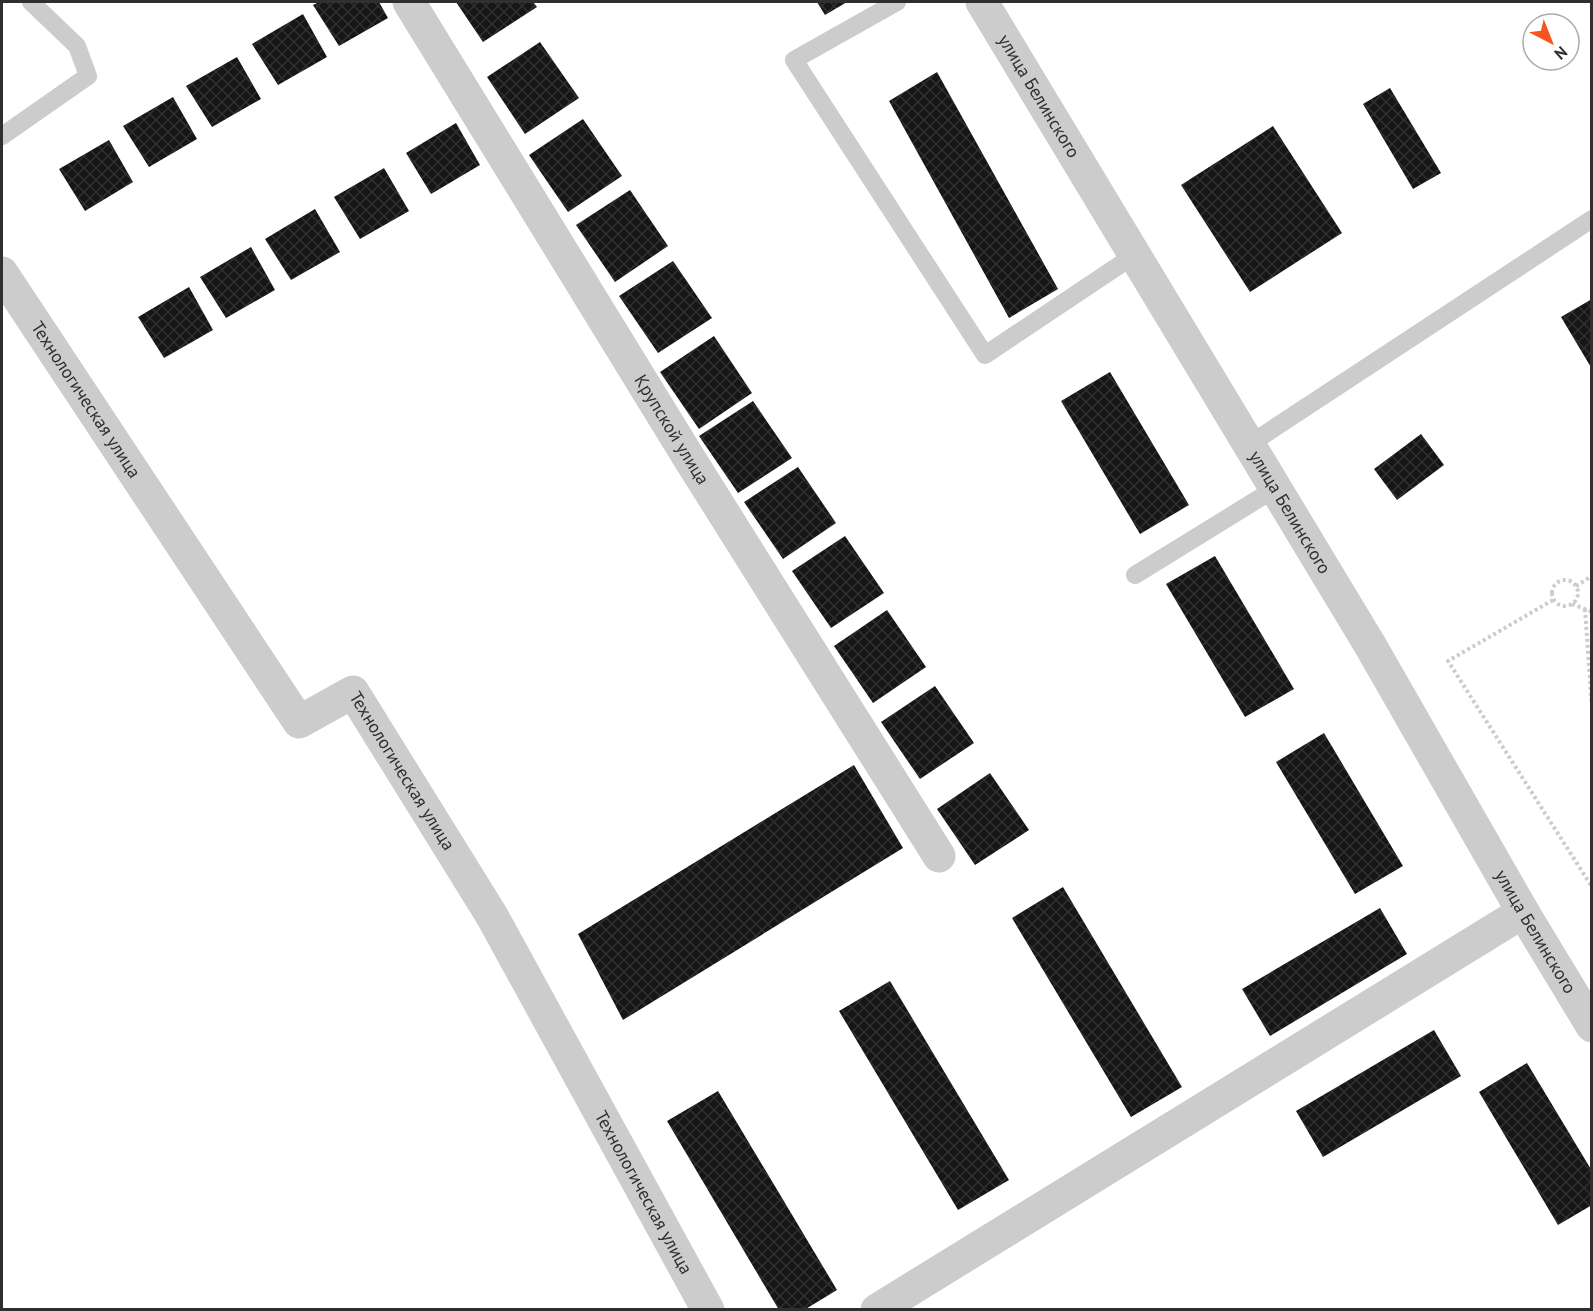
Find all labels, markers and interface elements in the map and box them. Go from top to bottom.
north arrow [1521,12,1581,72]
street label: улица Белинского [993,30,1085,162]
text: N [1550,42,1572,64]
street label: Технологическая улица [26,317,146,482]
street label: Крупской улица [630,370,715,489]
street label: улица Белинского [1244,446,1336,578]
street label: Технологическая улица [344,687,460,854]
street label: улица Белинского [1490,865,1582,998]
street label: Технологическая улица [590,1106,698,1278]

